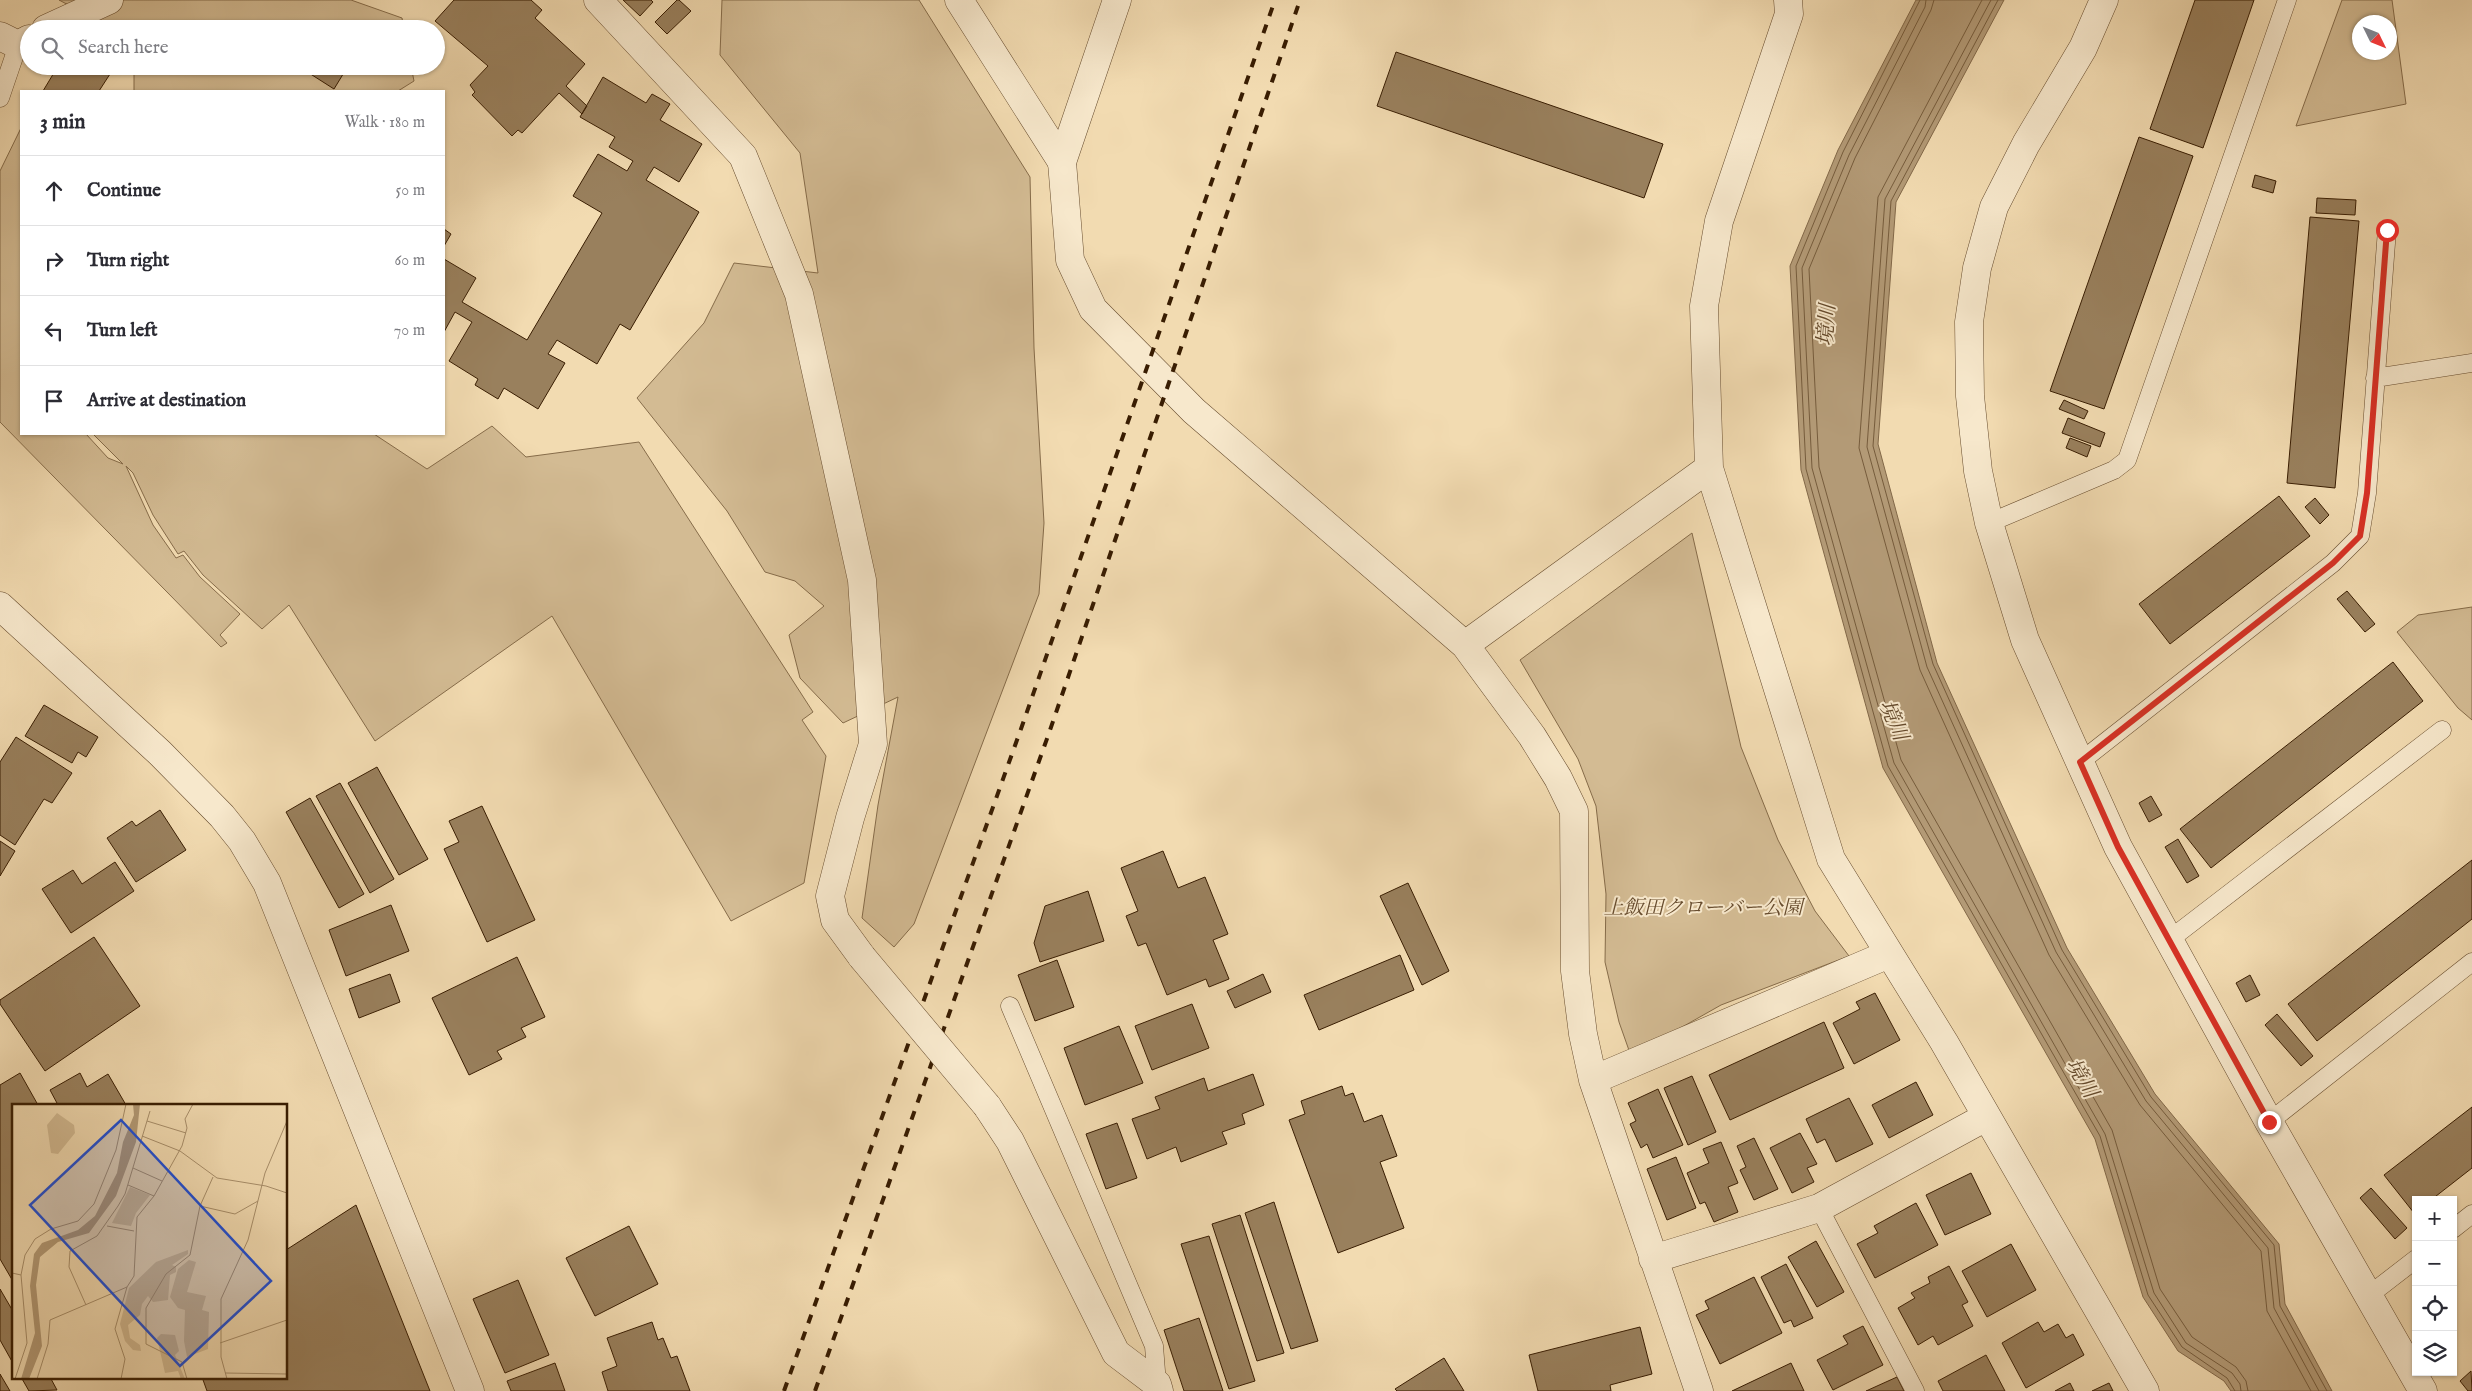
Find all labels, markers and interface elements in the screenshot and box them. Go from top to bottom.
north arrow [2352,15,2397,60]
search box [20,20,445,75]
icon: search [38,34,66,62]
text: Search here [78,36,169,60]
text: 3 min [40,109,85,136]
text: Walk · 180 m [344,113,425,133]
icon: ahead [40,177,68,205]
text: Continue [87,179,161,203]
text: 50 m [396,181,425,201]
route start [2376,219,2399,242]
icon: right [40,247,68,275]
text: Turn right [87,249,169,273]
text: 60 m [395,251,425,271]
water label: 境川 [1813,301,1843,347]
icon: left [40,317,68,345]
text: Turn left [87,319,158,343]
text: 70 m [394,321,425,341]
icon: arrive [40,387,68,415]
text: Arrive at destination [87,389,246,413]
water label: 境川 [1872,696,1914,747]
park label: 上飯田クローバー公園 [1604,896,1805,921]
water label: 境川 [2058,1054,2104,1105]
inset map [12,1104,288,1378]
route end [2258,1111,2281,1134]
map controls [2412,1196,2457,1376]
button: + [2412,1196,2457,1241]
button: − [2412,1241,2457,1286]
button: locate [2412,1286,2457,1331]
button: layers [2412,1331,2457,1376]

